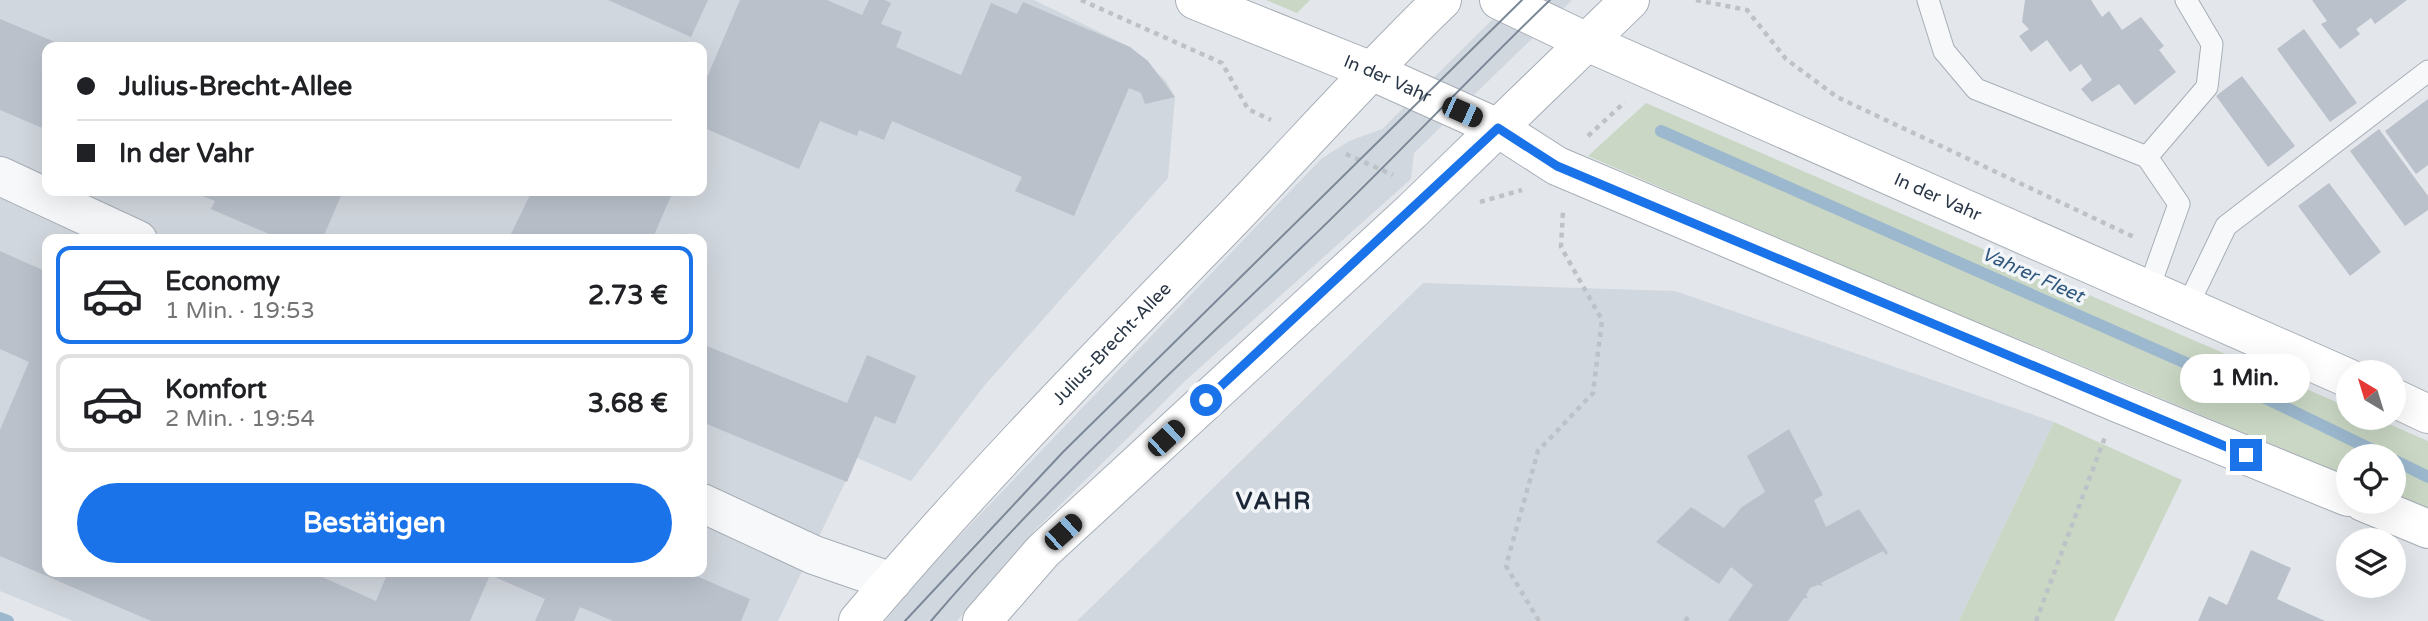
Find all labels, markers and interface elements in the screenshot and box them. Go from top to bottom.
street label: In der Vahr [1341,50,1435,108]
text: Julius-Brecht-Allee [119,71,352,102]
car [1439,94,1486,130]
text: In der Vahr [119,138,254,169]
street label: In der Vahr [1891,168,1985,226]
water label: Vahrer Fleet [1978,243,2089,308]
icon: car [81,264,144,327]
text: Economy [165,266,280,297]
street label: Julius-Brecht-Allee [1048,278,1176,409]
text: 2.73 € [588,280,668,311]
text: 1 Min. · 19:53 [165,297,315,325]
callout: 1 Min. [2181,354,2311,402]
north arrow [2336,360,2406,430]
map controls [2336,360,2406,598]
text: 1 Min. [2211,364,2279,392]
icon: car [81,372,144,435]
text: Komfort [165,374,267,405]
route start [1190,384,1222,416]
text: 3.68 € [588,388,668,419]
text: 2 Min. · 19:54 [165,405,315,433]
car [1144,416,1189,460]
route end [2230,439,2262,471]
button: locate [2336,444,2406,514]
button: Bestätigen [77,483,672,563]
district label: VAHR [1236,487,1312,516]
car [1041,510,1086,554]
button: layers [2336,528,2406,598]

